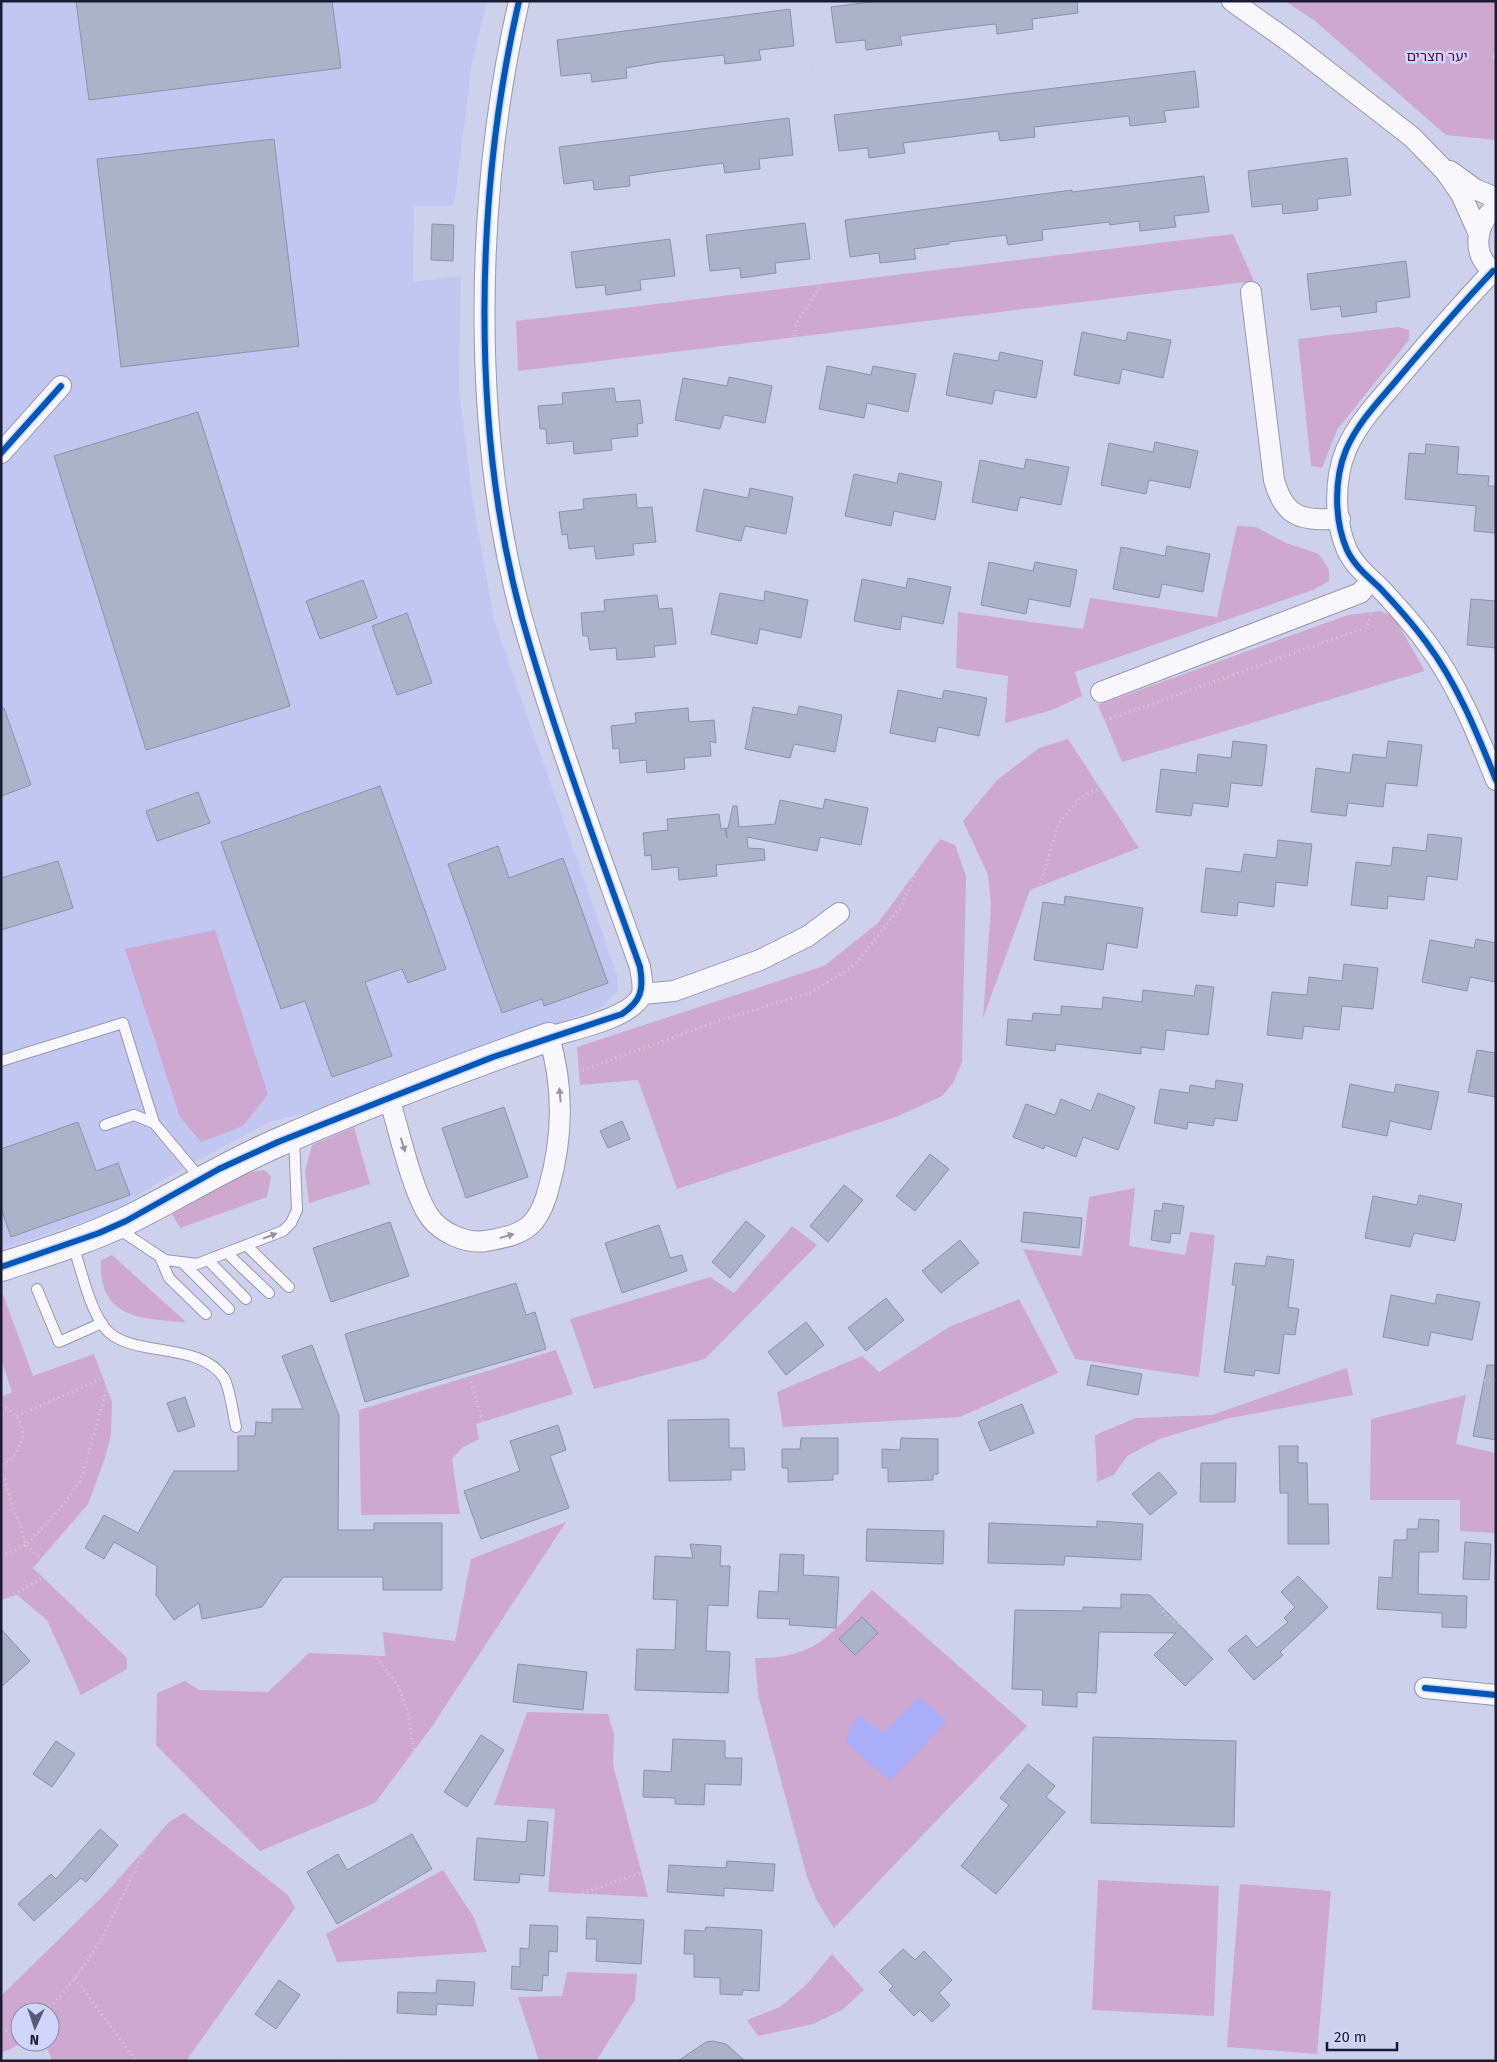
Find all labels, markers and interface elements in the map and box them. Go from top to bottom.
park label: יער חצרים [1406,48,1468,65]
one-way arrow [555,1087,563,1103]
one-way arrow [400,1137,408,1152]
one-way arrow [262,1232,277,1239]
one-way arrow [499,1232,514,1240]
north arrow [10,2002,60,2052]
scale bar [1327,2020,1397,2052]
text: 20 m [1334,2028,1367,2046]
text: N [29,2031,39,2048]

